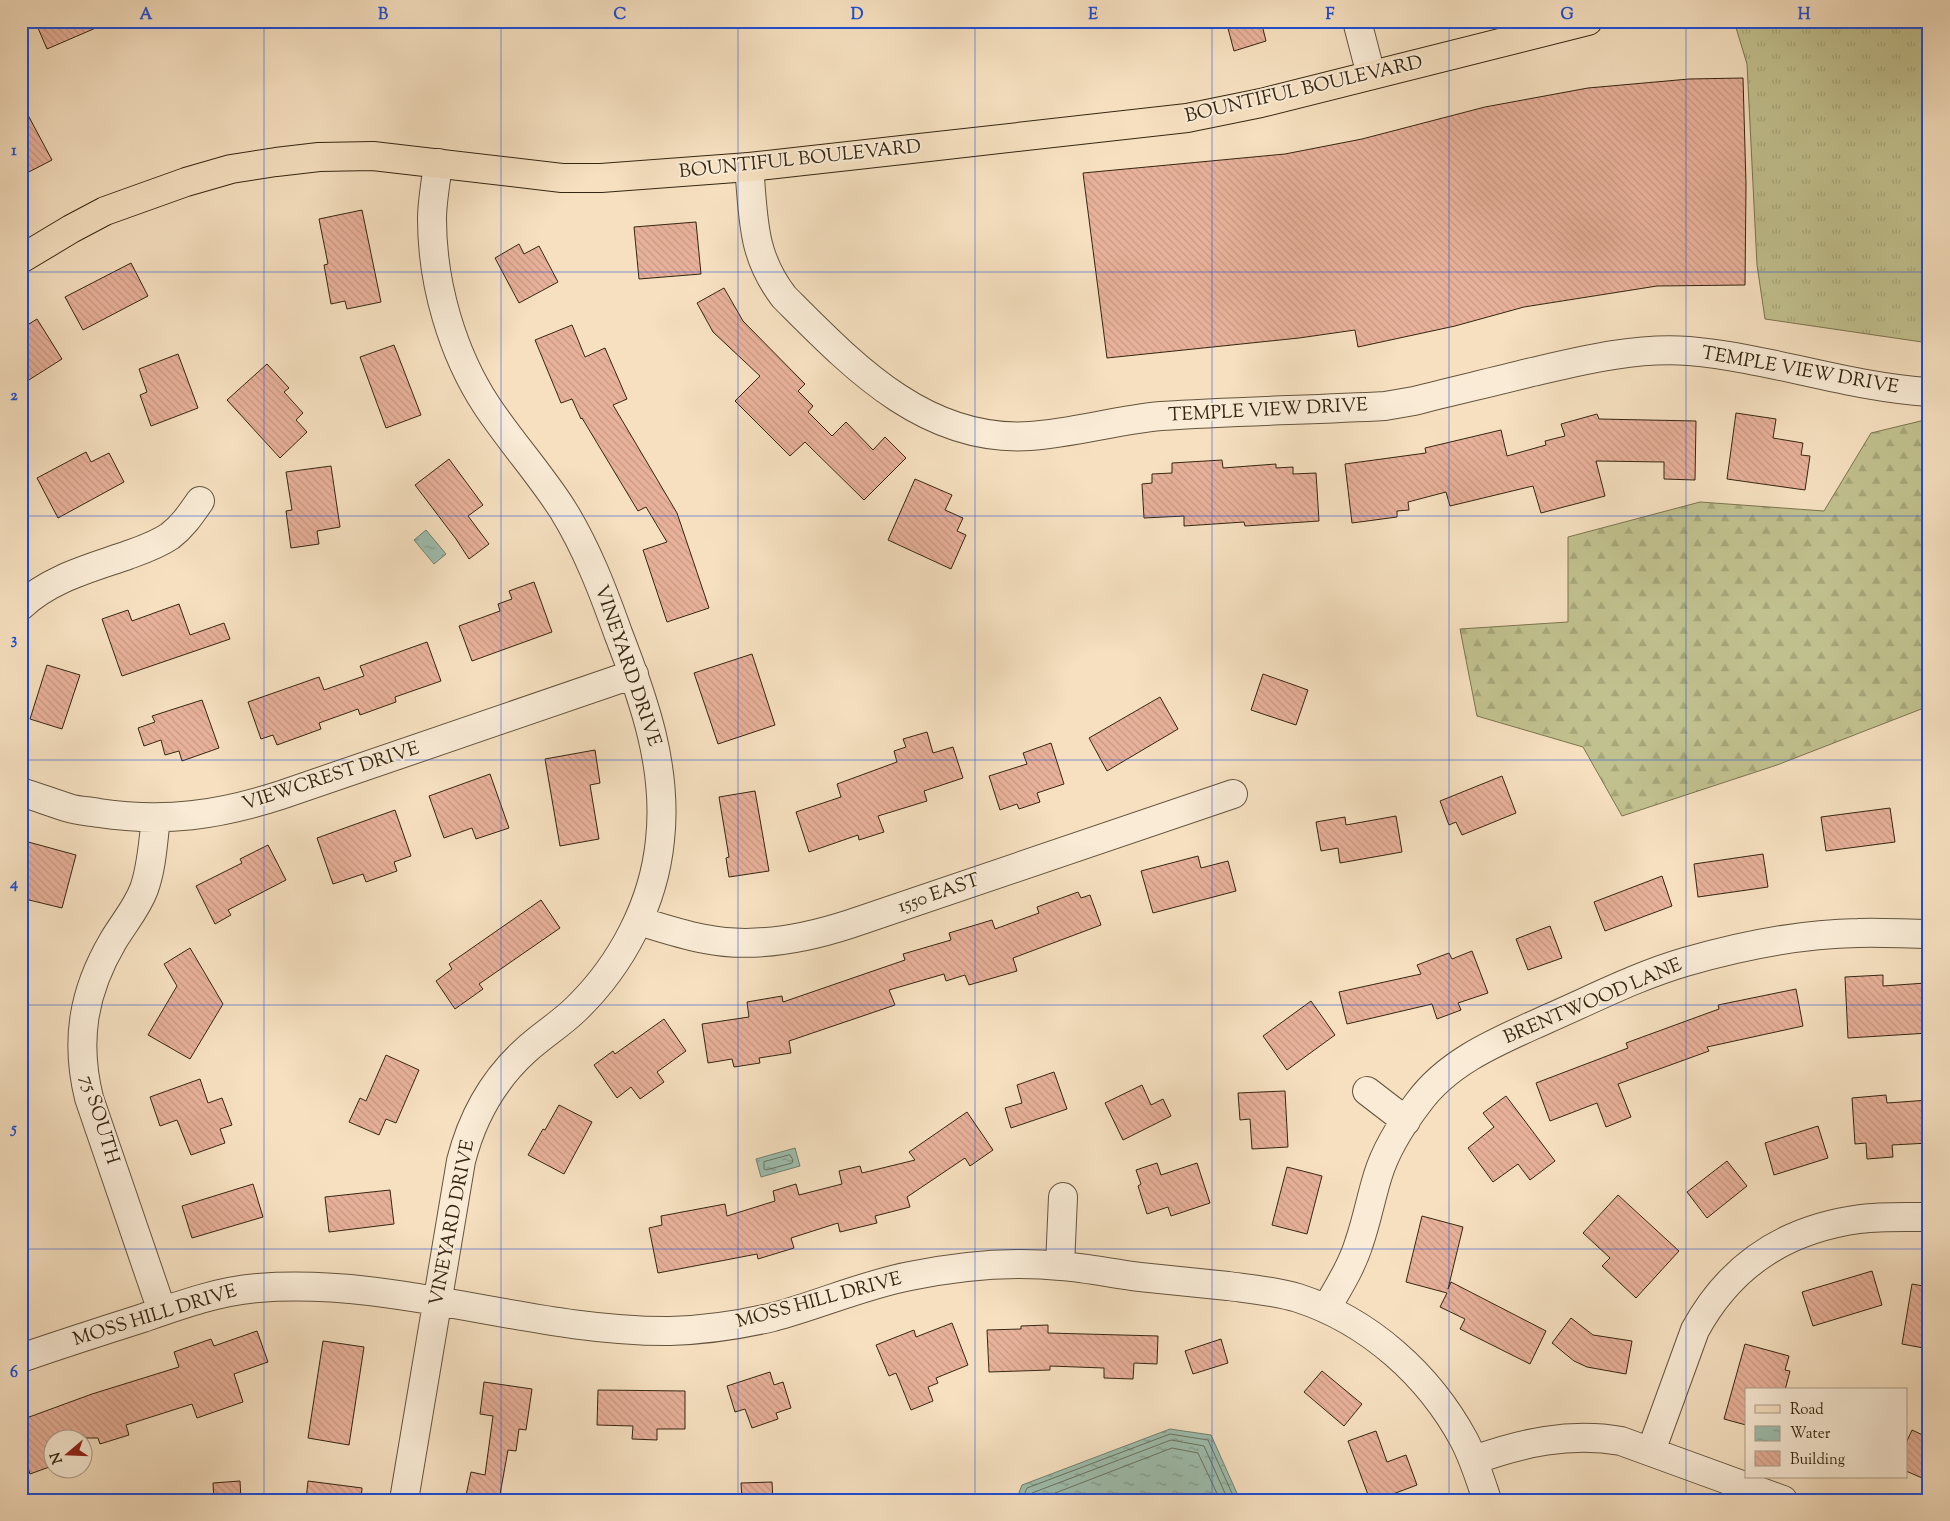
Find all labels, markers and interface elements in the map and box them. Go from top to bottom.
text: A [140,4,153,27]
text: B [378,4,388,27]
text: C [614,4,627,27]
text: D [851,4,864,27]
text: E [1088,4,1098,27]
text: F [1326,4,1335,27]
text: G [1560,4,1574,27]
text: H [1798,4,1811,27]
street label: BOUNTIFUL BOULEVARD [1182,49,1426,131]
street label: BOUNTIFUL BOULEVARD [678,134,922,186]
text: 1 [11,140,17,163]
street label: TEMPLE VIEW DRIVE [1699,340,1901,402]
text: 2 [10,385,18,408]
street label: TEMPLE VIEW DRIVE [1167,392,1369,430]
street label: VINEYARD DRIVE [587,582,667,751]
text: 3 [11,629,18,652]
street label: VIEWCREST DRIVE [239,735,423,818]
street label: 1550 EAST [894,867,984,921]
text: 4 [9,873,18,896]
street label: BRENTWOOD LANE [1500,952,1687,1052]
street label: 75 SOUTH [73,1072,125,1168]
text: 5 [9,1118,17,1141]
street label: VINEYARD DRIVE [424,1137,482,1308]
street label: MOSS HILL DRIVE [733,1266,905,1336]
street label: MOSS HILL DRIVE [70,1278,241,1354]
text: 6 [10,1362,18,1385]
legend [1745,1388,1908,1478]
text: Road [1790,1400,1824,1421]
text: Water [1790,1424,1831,1445]
north arrow [42,1428,92,1478]
text: N [46,1449,69,1466]
text: Building [1790,1450,1845,1471]

